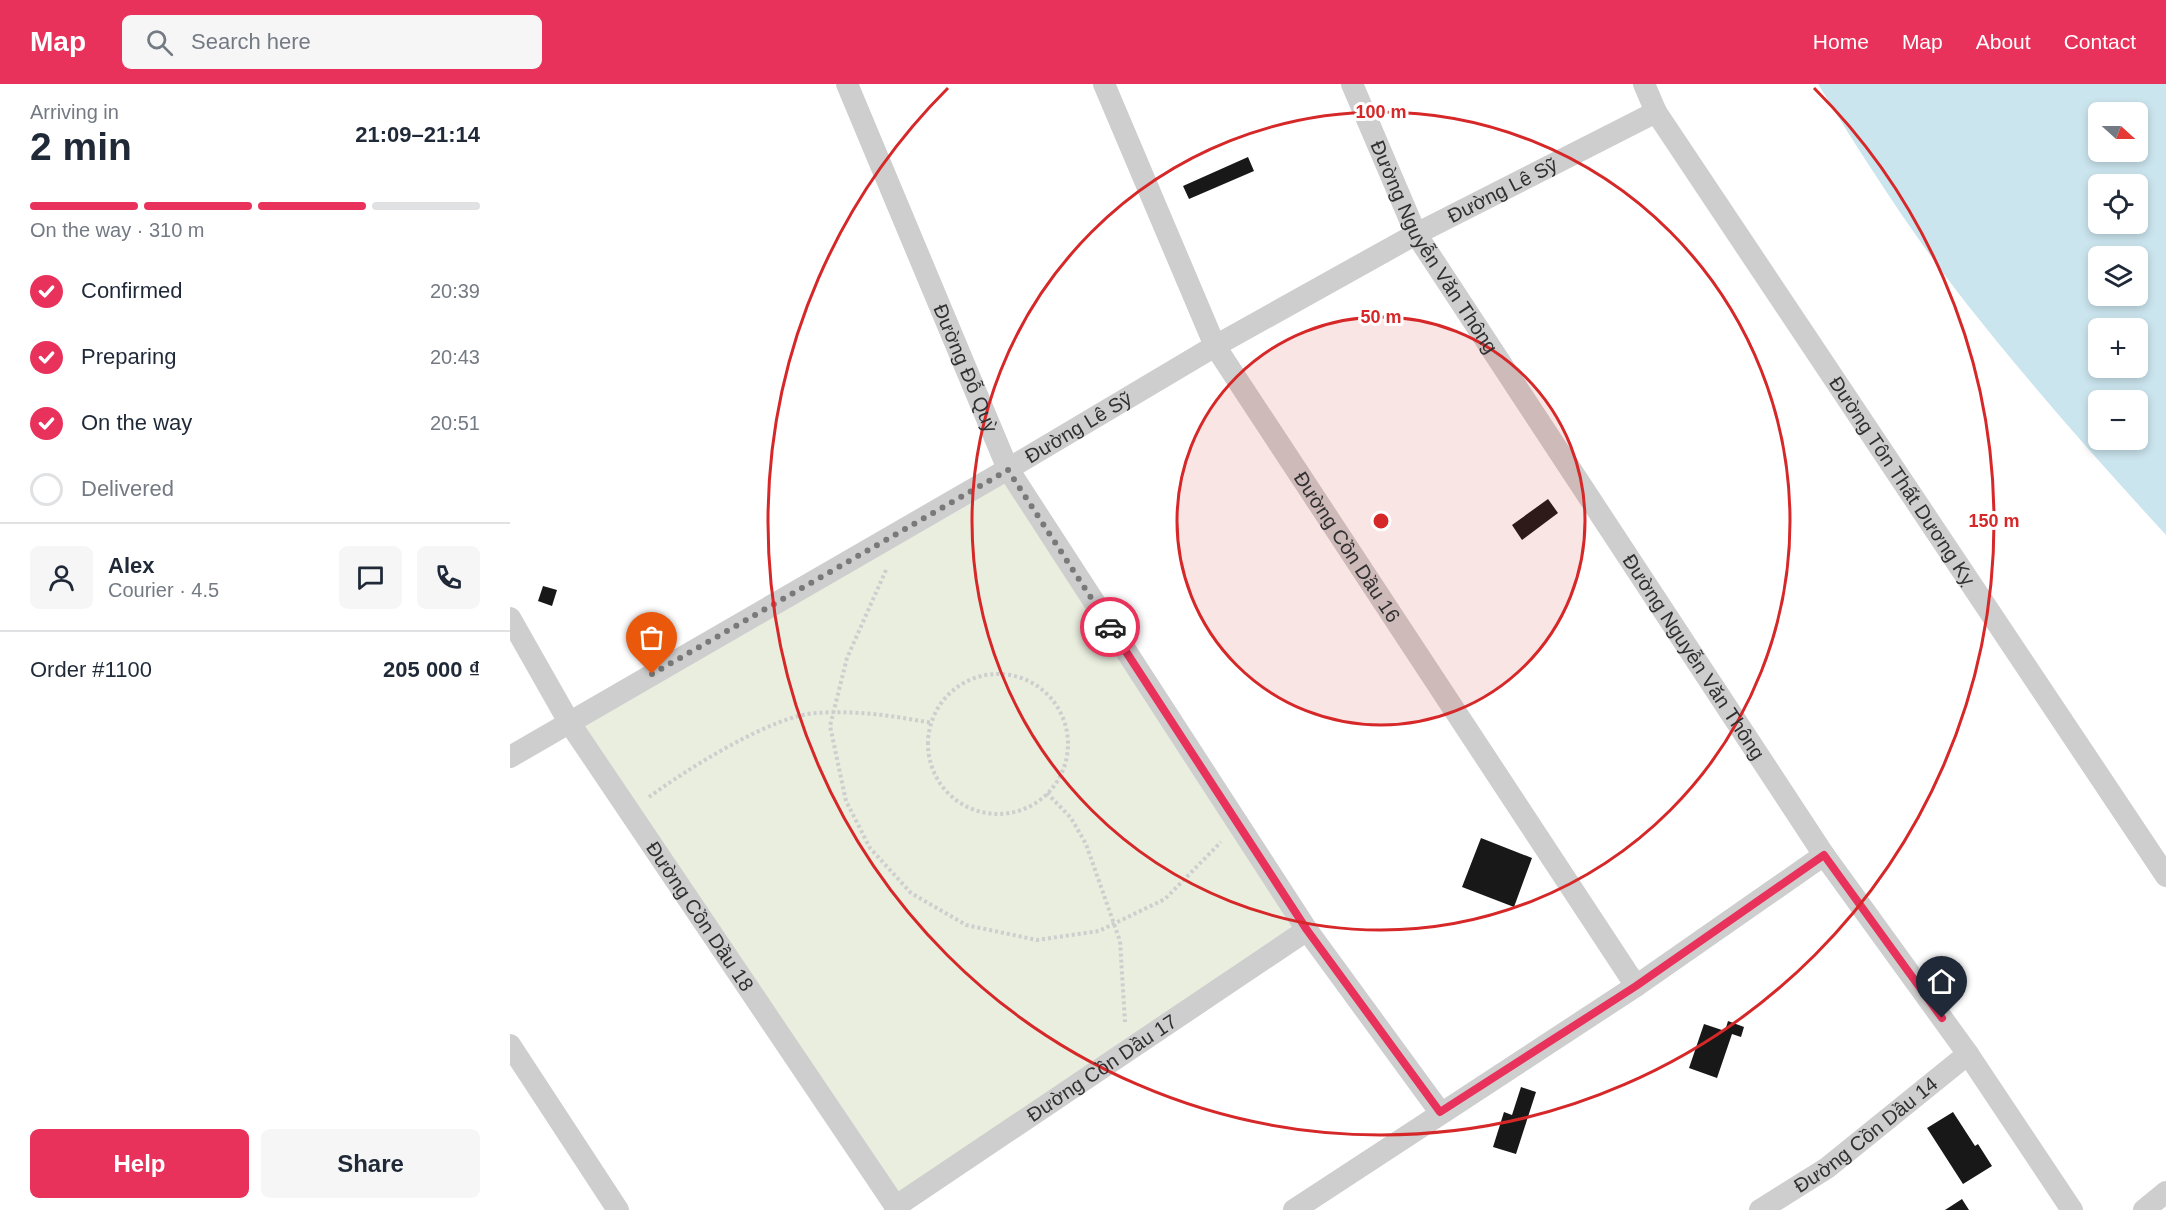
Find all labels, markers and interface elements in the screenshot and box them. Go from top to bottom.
search box [122,15,542,69]
text: Map [30,26,86,57]
icon: search [143,26,176,59]
text: Search here [191,29,311,54]
text: Home [1813,30,1869,53]
text: Map [1902,30,1943,53]
text: About [1976,30,2031,53]
text: Contact [2064,30,2136,53]
text: Arriving in [30,101,119,123]
text: 100 m [1355,102,1407,122]
north arrow [2088,102,2148,162]
map controls [2088,102,2148,450]
text: 21:09–21:14 [355,122,480,147]
text: 2 min [30,125,132,168]
street label: Đường Nguyễn Văn Thông [1366,137,1502,357]
street label: Đường Lê Sỹ [1444,153,1561,227]
button: locate [2088,174,2148,234]
text: On the way · 310 m [30,219,205,241]
button: layers [2088,246,2148,306]
icon: check [30,275,63,308]
text: Confirmed [81,278,182,303]
text: 20:39 [430,280,480,302]
street label: Đường Đỗ Quỳ [929,301,1002,435]
text: 50 m [1360,307,1402,327]
button: + [2088,318,2148,378]
icon: check [30,341,63,374]
text: Preparing [81,344,176,369]
text: 20:43 [430,346,480,368]
street label: Đường Tôn Thất Dương Kỵ [1825,373,1980,589]
street label: Đường Lê Sỹ [1021,387,1135,467]
button: − [2088,390,2148,450]
icon: check [30,407,63,440]
text: On the way [81,410,192,435]
text: 20:51 [430,412,480,434]
street label: Đường Cồn Dầu 16 [1290,468,1405,626]
text: Delivered [81,476,174,501]
centre of rings [1371,511,1391,531]
text: 150 m [1968,511,2020,531]
button: person [30,546,93,609]
button: chat [339,546,402,609]
button: phone [417,546,480,609]
street label: Đường Nguyễn Văn Thông [1618,550,1769,763]
text: Alex [108,553,154,578]
text: Courier · 4.5 [108,579,219,601]
courier [1080,597,1140,657]
icon: car [1094,611,1127,644]
pin [626,612,677,674]
icon: bag [635,621,668,654]
text: Order #1100 [30,657,152,682]
text: 205 000 ₫ [383,657,480,682]
street label: Đường Cồn Dầu 18 [642,837,758,995]
pin [1916,956,1967,1018]
icon: home [1925,965,1958,998]
street label: Đường Cồn Dầu 17 [1023,1010,1181,1126]
street label: Đường Cồn Dầu 14 [1790,1072,1942,1197]
button: Help [30,1129,249,1198]
button: Share [261,1129,480,1198]

